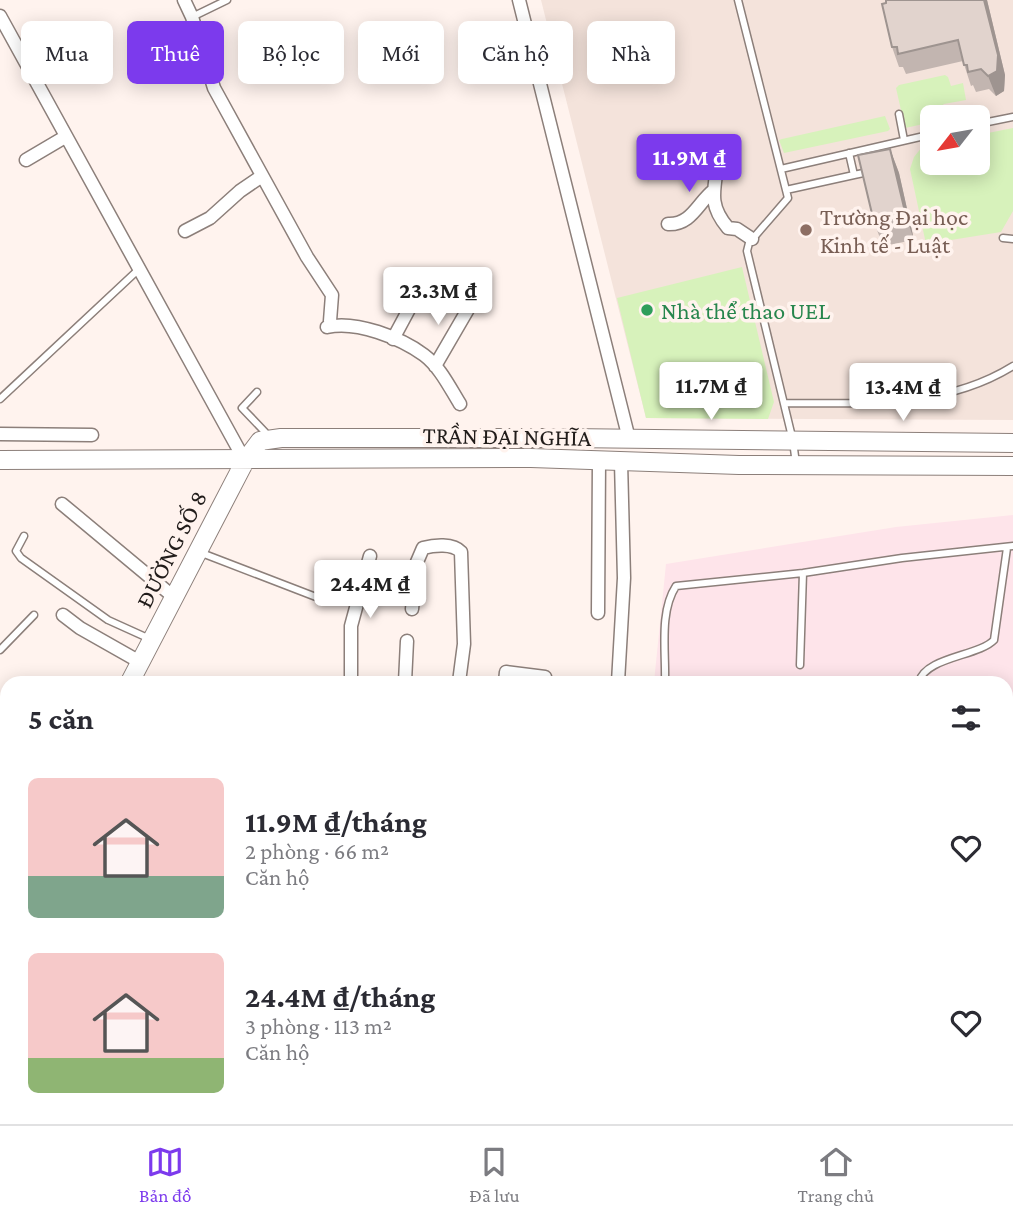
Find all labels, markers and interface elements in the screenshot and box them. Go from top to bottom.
chip: Mua [21,21,113,84]
chip: Thuê [127,21,224,84]
chip: Bộ lọc [238,21,344,84]
chip: Mới [358,21,444,84]
chip: Căn hộ [458,21,573,84]
chip: Nhà [587,21,675,84]
north arrow [920,105,990,175]
map controls [920,105,990,175]
pin: 11.9M ₫ [624,134,754,194]
text: 11.9M ₫ [653,144,725,170]
place label: Trường Đại học Kinh tế - Luật [820,203,968,258]
marker: Trường Đại học Kinh tế - Luật [798,222,814,238]
pin: 23.3M ₫ [373,268,503,327]
text: 23.3M ₫ [399,277,477,303]
place label: Nhà thể thao UEL [661,297,830,324]
marker: Nhà thể thao UEL [639,302,655,318]
pin: 11.7M ₫ [646,362,776,422]
pin: 13.4M ₫ [838,364,968,423]
text: 11.7M ₫ [675,372,747,398]
text: 13.4M ₫ [865,373,941,399]
street label: TRẦN ĐẠI NGHĨA [423,421,592,451]
street label: ĐƯỜNG SỐ 8 [130,486,212,612]
pin: 24.4M ₫ [305,560,435,620]
text: 24.4M ₫ [330,570,410,596]
icon: filters [947,699,985,737]
text: 5 căn [28,702,94,735]
text: 11.9M ₫/tháng [245,805,427,838]
icon: home [84,806,168,890]
icon: heart [947,829,985,867]
text: 2 phòng · 66 m² [245,838,389,864]
text: Căn hộ [245,864,310,890]
text: 24.4M ₫/tháng [245,980,435,1013]
icon: home [84,981,168,1065]
icon: heart [947,1004,985,1042]
text: 3 phòng · 113 m² [245,1013,392,1039]
text: Căn hộ [245,1039,310,1065]
tab: Bản đồ [139,1143,191,1206]
tab: Đã lưu [469,1143,520,1206]
tab: Trang chủ [797,1143,874,1206]

